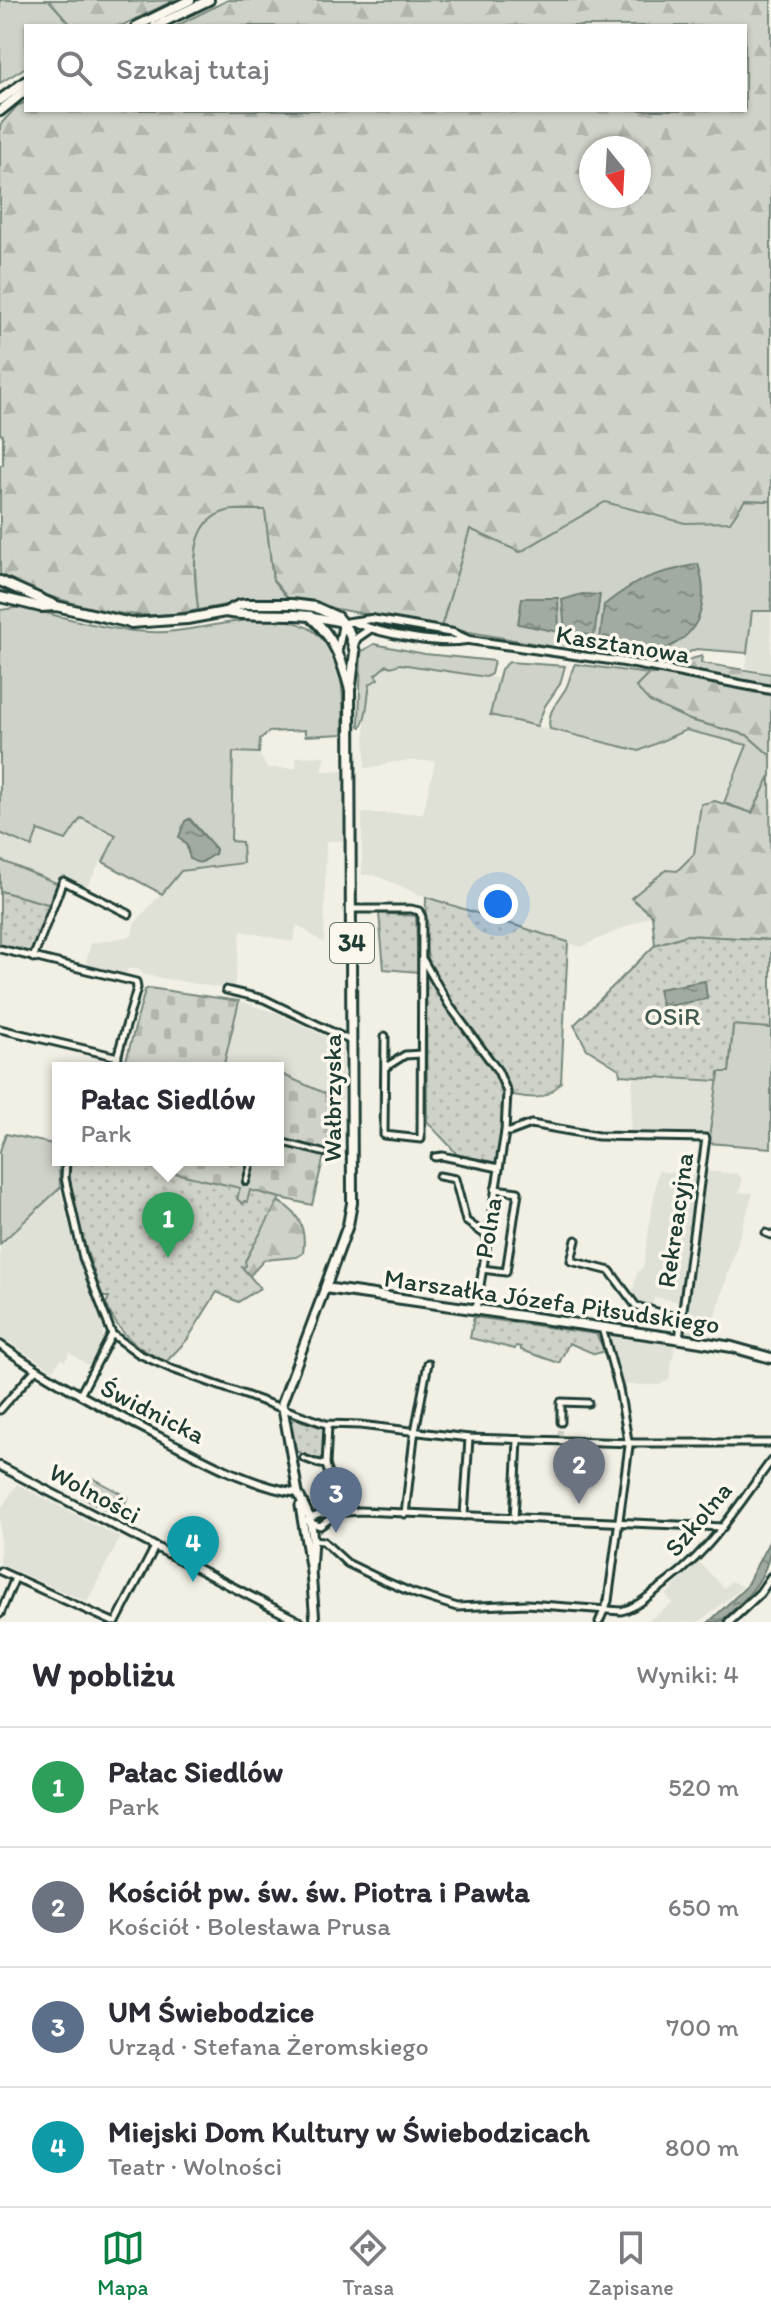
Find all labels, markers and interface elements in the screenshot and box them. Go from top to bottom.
search box [24,24,747,112]
icon: search [52,46,96,90]
text: Szukaj tutaj [116,50,270,87]
north arrow [579,136,651,208]
street label: Kasztanowa [554,618,693,670]
your location [478,884,518,924]
road number: 34 [330,923,374,963]
park label: OSiR [644,1000,700,1032]
street label: Wałbrzyska [316,1033,348,1162]
popup [52,1062,284,1166]
text: Pałac Siedlów [80,1080,256,1117]
text: Park [80,1117,132,1149]
street label: Rekreacyjna [650,1150,700,1290]
pin: 1 [142,1192,194,1258]
street label: Polna [467,1195,509,1261]
street label: Marszałka Józefa Piłsudskiego [382,1262,722,1340]
street label: Świdnicka [95,1371,211,1451]
pin: 2 [553,1438,605,1504]
street label: Wolności [44,1456,146,1530]
pin: 3 [310,1467,362,1533]
street label: Szkolna [657,1475,739,1563]
pin: 4 [167,1516,219,1582]
text: W pobliżu [32,1654,175,1695]
text: Wyniki: 4 [636,1658,739,1690]
text: Pałac Siedlów [108,1753,283,1790]
text: 1 [52,1771,64,1803]
text: 520 m [668,1771,739,1803]
text: Park [108,1790,159,1822]
text: Kościół pw. św. św. Piotra i Pawła [108,1873,530,1910]
text: 2 [51,1891,65,1923]
text: 650 m [668,1891,739,1923]
text: Kościół · Bolesława Prusa [108,1910,391,1942]
text: UM Świebodzice [108,1993,314,2030]
text: 3 [51,2011,65,2043]
text: 700 m [666,2011,739,2043]
text: Urząd · Stefana Żeromskiego [108,2030,429,2062]
text: Miejski Dom Kultury w Świebodzicach [108,2113,590,2150]
text: 4 [50,2131,66,2163]
text: 800 m [665,2131,739,2163]
text: Teatr · Wolności [108,2150,282,2182]
tab: Mapa [97,2226,148,2301]
tab: Trasa [343,2226,394,2301]
tab: Zapisane [588,2226,674,2301]

